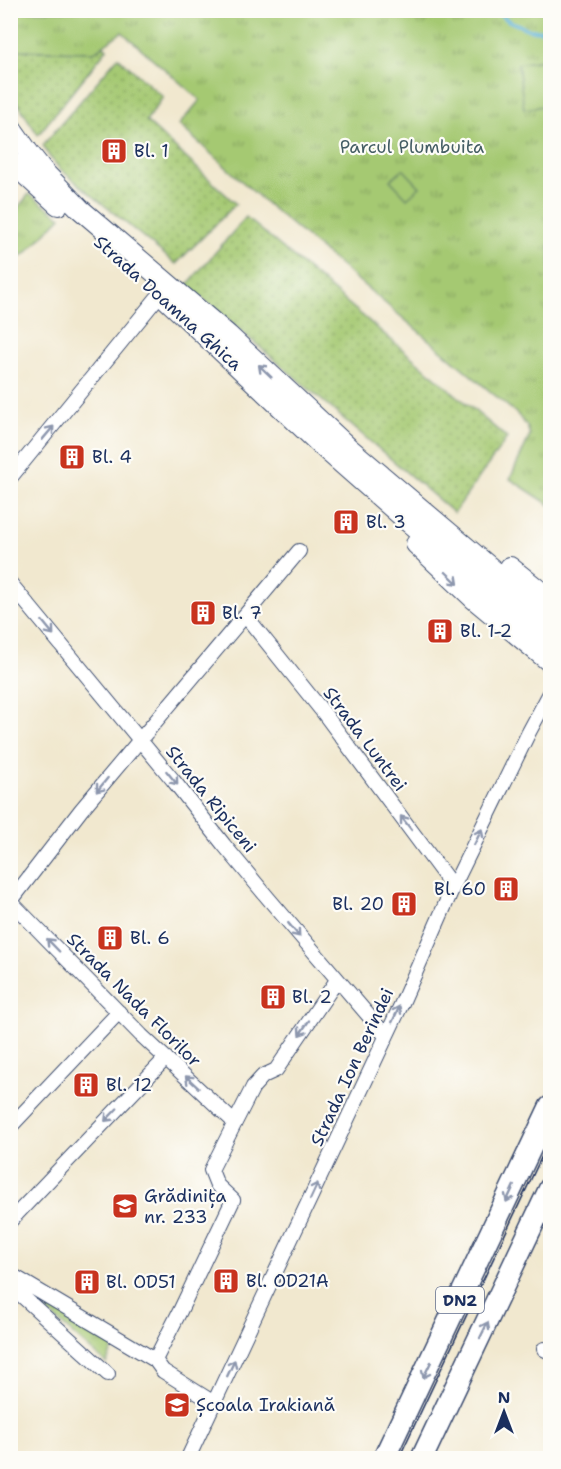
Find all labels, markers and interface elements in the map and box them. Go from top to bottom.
park label: Parcul Plumbuita [340,135,484,159]
building icon: Bl. 1 [99,136,129,166]
place label: Bl. 1 [134,139,169,163]
street label: Strada Doamna Ghica [89,230,247,376]
one-way arrow [258,364,273,378]
one-way arrow [41,425,54,441]
building icon: Bl. 4 [57,442,87,472]
place label: Bl. 4 [92,445,132,469]
building icon: Bl. 3 [331,507,361,537]
place label: Bl. 3 [366,510,406,534]
one-way arrow [444,571,459,585]
building icon: Bl. 7 [188,598,218,628]
place label: Bl. 7 [222,601,262,625]
building icon: Bl. 1-2 [425,616,455,646]
place label: Bl. 1-2 [460,619,512,643]
one-way arrow [41,620,54,636]
street label: Strada Luntrei [318,682,412,796]
street label: Strada Ripiceni [160,740,262,858]
one-way arrow [165,770,178,786]
one-way arrow [96,777,109,793]
one-way arrow [400,816,413,832]
one-way arrow [472,829,484,847]
building icon: Bl. 60 [491,874,521,904]
place label: Bl. 60 [434,877,486,901]
building icon: Bl. 20 [389,889,419,919]
place label: Bl. 20 [332,892,384,916]
one-way arrow [288,922,301,938]
building icon: Bl. 6 [95,923,125,953]
place label: Bl. 6 [130,926,170,950]
street label: Strada Nada Florilor [62,928,206,1072]
one-way arrow [46,937,60,952]
building icon: Bl. 2 [258,982,288,1012]
street label: Strada Ion Berindei [305,984,399,1150]
place label: Bl. 2 [292,985,332,1009]
one-way arrow [391,1006,403,1024]
one-way arrow [298,1020,310,1036]
building icon: Bl. 12 [71,1070,101,1100]
place label: Bl. 12 [106,1073,152,1097]
one-way arrow [184,1075,199,1089]
one-way arrow [104,1108,118,1123]
one-way arrow [309,1182,320,1200]
place label: Grădinița nr. 233 [144,1184,227,1229]
one-way arrow [504,1185,515,1203]
school or university icon: Grădinița nr. 233 [110,1191,140,1221]
building icon: Bl. OD21A [211,1266,241,1296]
building icon: Bl. OD51 [72,1267,102,1297]
place label: Bl. OD21A [246,1269,329,1293]
place label: Bl. OD51 [106,1270,176,1294]
road number: DN2 [436,1287,484,1313]
one-way arrow [478,1322,490,1340]
one-way arrow [226,1359,237,1377]
one-way arrow [420,1361,432,1379]
north arrow [474,1382,534,1442]
text: N [498,1387,510,1408]
school or university icon: Școala Irakiană [162,1390,192,1420]
place label: Școala Irakiană [196,1393,335,1417]

